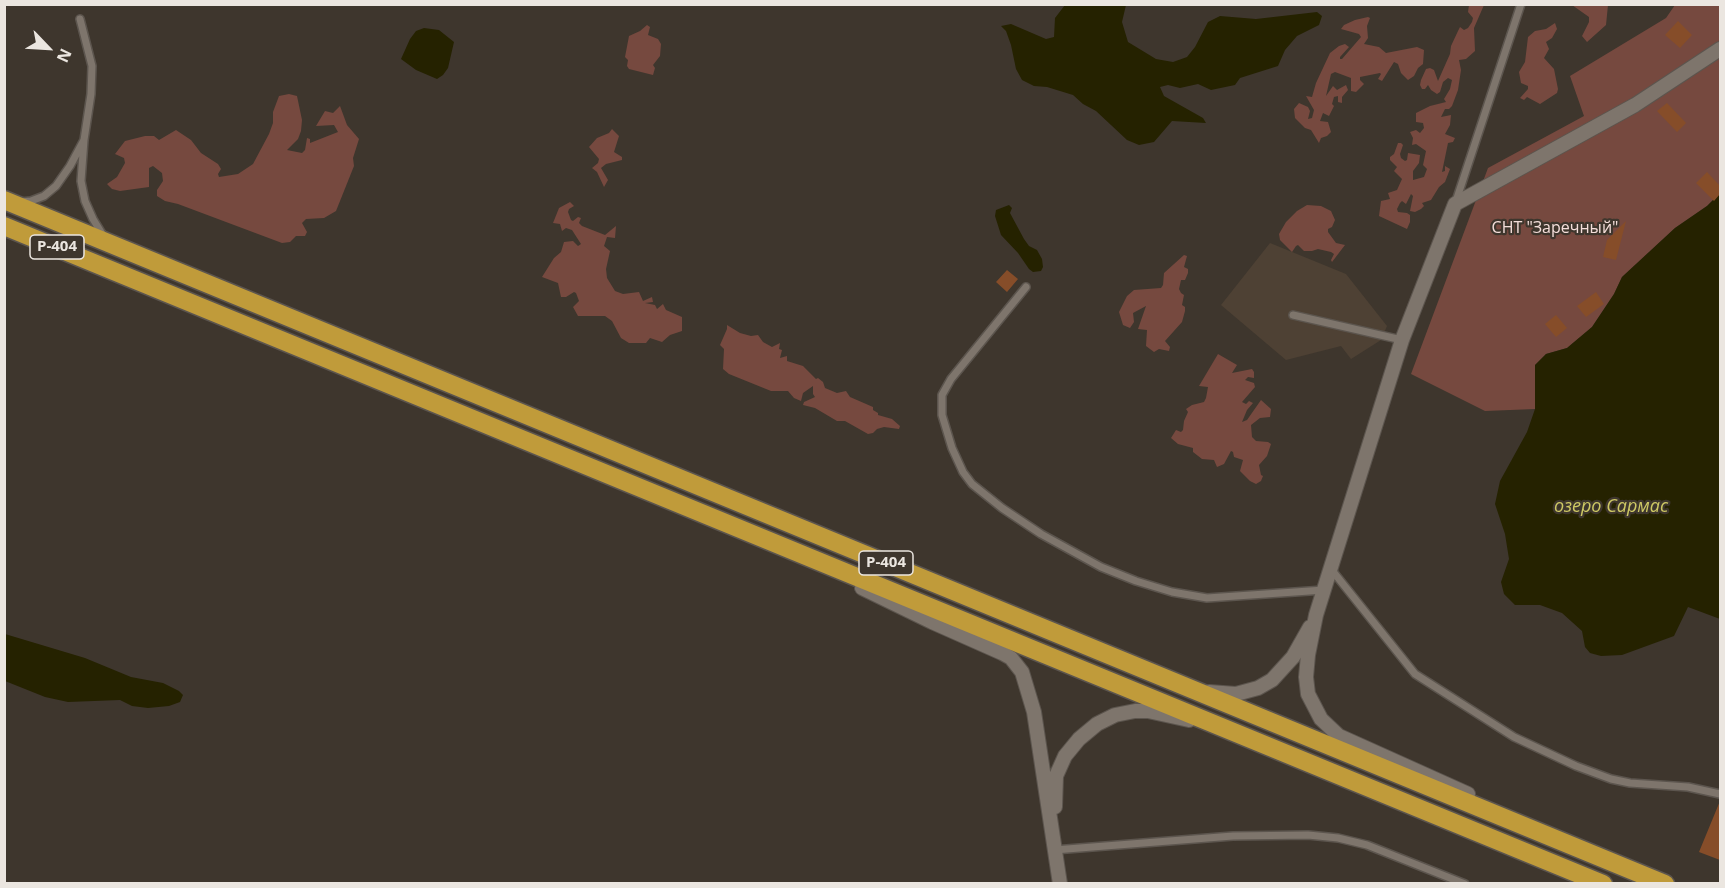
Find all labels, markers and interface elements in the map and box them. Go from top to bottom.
north arrow [18,18,78,78]
text: N [52,45,77,66]
park label: СНТ "Заречный" [1492,218,1618,238]
road number: Р-404 [30,235,84,259]
water label: озеро Сармас [1554,496,1668,518]
road number: Р-404 [859,551,913,575]

